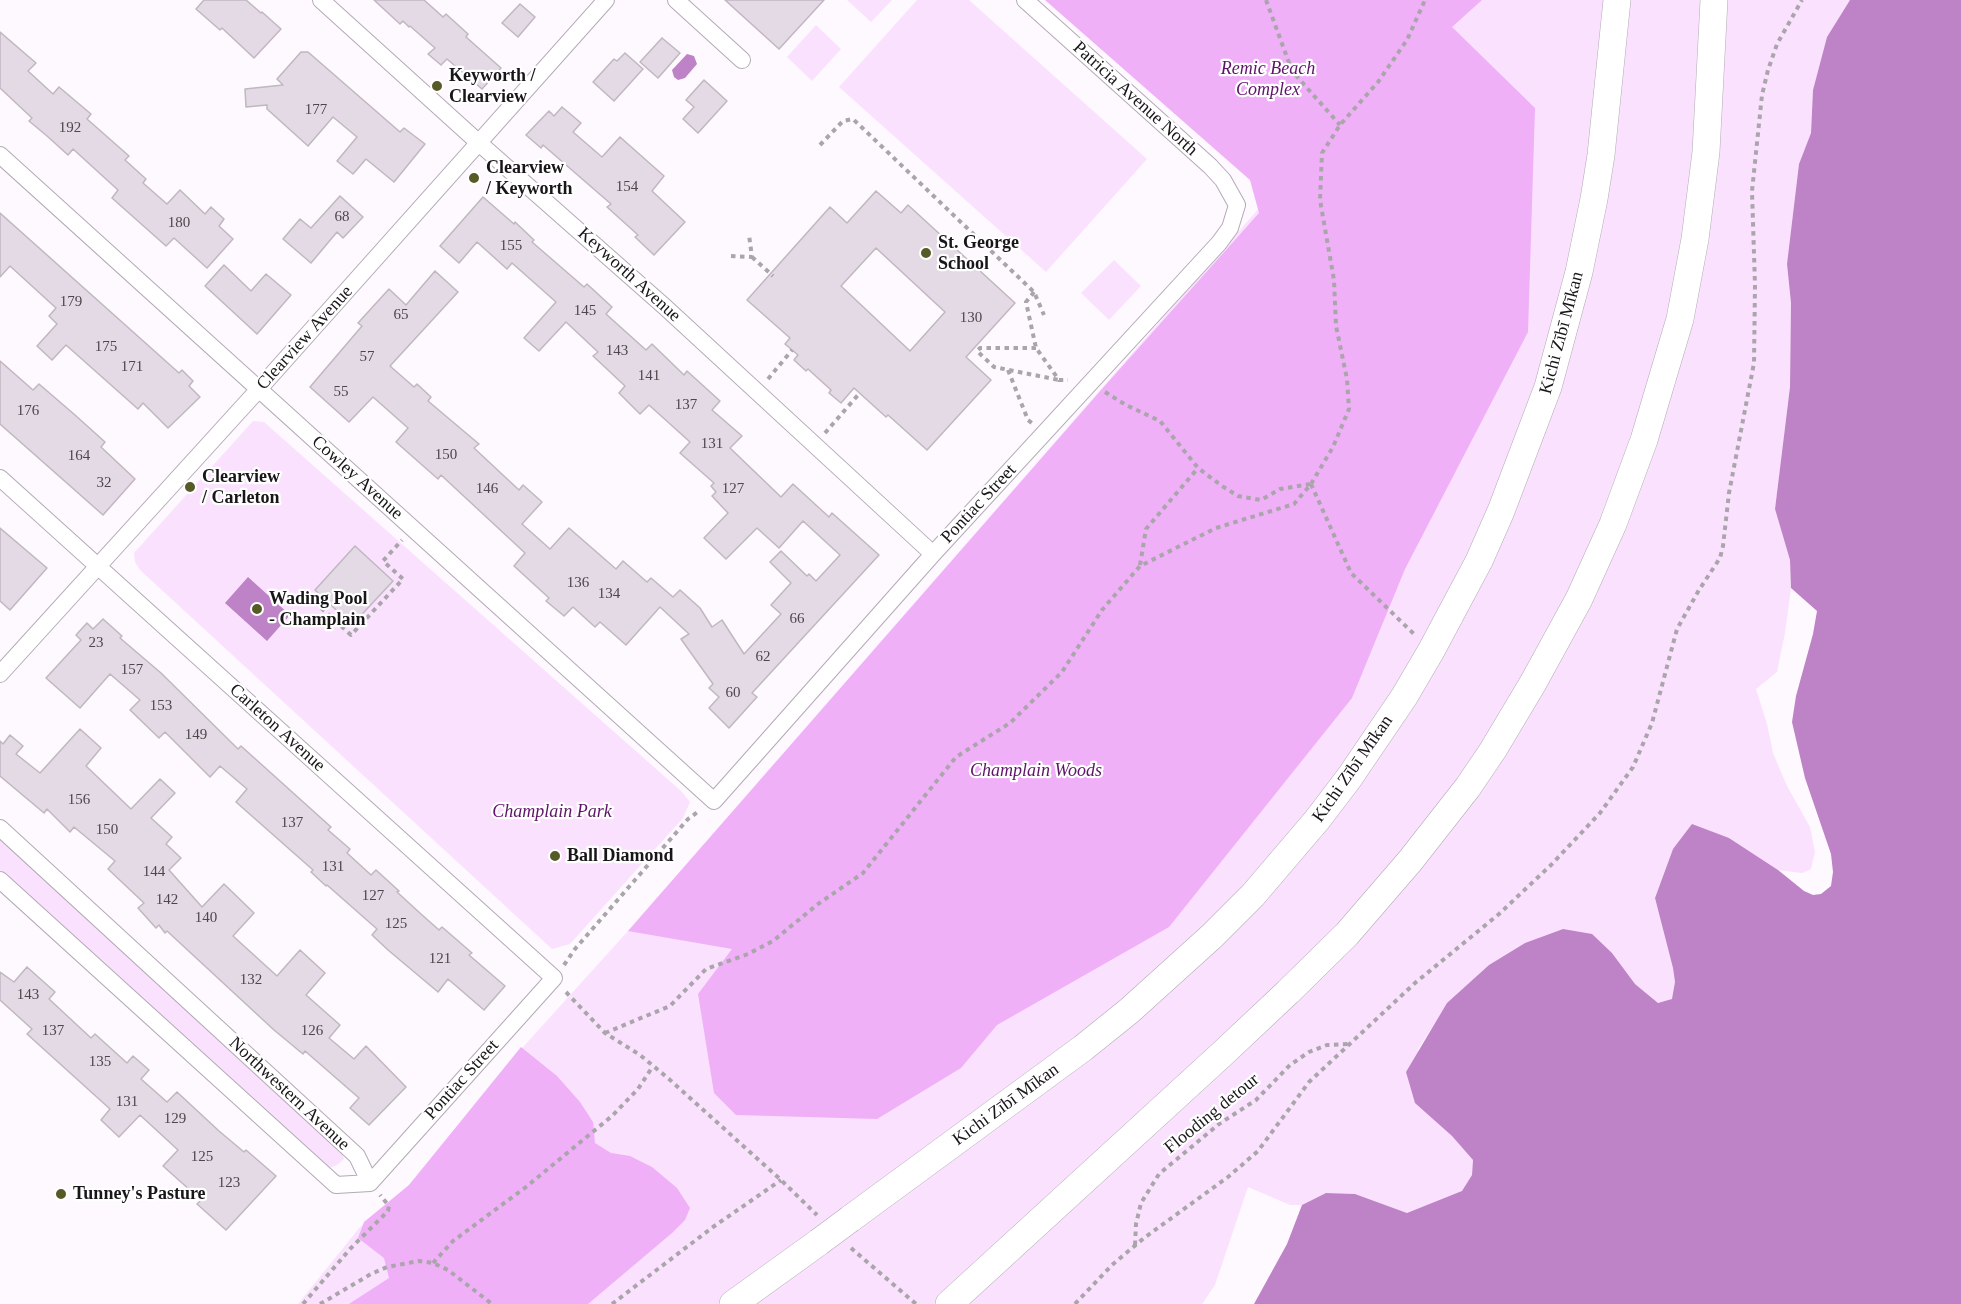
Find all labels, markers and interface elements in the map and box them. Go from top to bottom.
street label: Patricia Avenue North [1068,37,1202,161]
park label: Remic Beach Complex [1221,58,1315,100]
place label: Keyworth / Clearview [449,65,535,107]
marker: Keyworth / Clearview [430,79,444,93]
house number: 177 [305,101,327,119]
house number: 192 [59,119,81,137]
place label: Clearview / Keyworth [486,157,572,200]
marker: Clearview / Keyworth [467,171,481,185]
house number: 154 [616,178,638,196]
house number: 68 [334,208,350,226]
house number: 180 [168,214,190,232]
street label: Keyworth Avenue [573,223,685,327]
place label: St. George School [938,232,1019,274]
house number: 155 [500,237,522,255]
marker: St. George School [919,246,933,260]
street label: Kichi Zībī Mīkan [1535,269,1589,397]
street label: Clearview Avenue [252,281,358,395]
house number: 179 [60,293,82,311]
house number: 145 [574,302,596,320]
house number: 65 [394,306,408,324]
house number: 130 [960,309,982,327]
house number: 175 [95,338,117,356]
house number: 143 [606,342,628,360]
house number: 57 [360,348,374,366]
house number: 171 [121,358,143,376]
house number: 141 [638,367,660,385]
house number: 55 [334,383,348,401]
house number: 137 [675,396,697,414]
house number: 176 [17,402,39,420]
street label: Cowley Avenue [307,431,407,525]
house number: 131 [701,435,723,453]
house number: 150 [435,446,457,464]
house number: 164 [68,447,90,465]
street label: Pontiac Street [937,460,1021,548]
place label: Clearview / Carleton [202,466,280,508]
house number: 32 [96,474,112,492]
marker: Clearview / Carleton [183,480,197,494]
house number: 146 [476,480,498,498]
house number: 127 [722,480,744,498]
house number: 136 [567,574,589,592]
house number: 134 [598,585,620,603]
place label: Wading Pool - Champlain [269,588,368,630]
marker: Wading Pool - Champlain [250,602,264,616]
house number: 66 [790,610,804,628]
house number: 23 [88,634,104,652]
house number: 62 [756,648,771,666]
house number: 157 [121,661,143,679]
street label: Carleton Avenue [225,679,329,777]
house number: 60 [726,684,740,702]
house number: 153 [150,697,172,715]
street label: Kichi Zībī Mīkan [1308,711,1398,827]
house number: 149 [185,726,207,744]
park label: Champlain Woods [970,760,1102,782]
house number: 156 [68,791,90,809]
park label: Champlain Park [492,801,612,823]
house number: 137 [281,814,303,832]
house number: 150 [96,821,118,839]
place label: Ball Diamond [567,845,674,867]
marker: Ball Diamond [548,849,562,863]
house number: 131 [322,858,344,876]
house number: 144 [143,863,165,881]
house number: 127 [362,887,384,905]
house number: 142 [156,891,178,909]
house number: 140 [195,909,217,927]
house number: 125 [385,915,407,933]
house number: 121 [429,950,451,968]
house number: 132 [240,971,262,989]
house number: 143 [17,986,39,1004]
house number: 137 [42,1022,64,1040]
house number: 126 [301,1022,323,1040]
street label: Northwestern Avenue [224,1033,354,1155]
street label: Pontiac Street [420,1035,504,1125]
house number: 135 [89,1053,111,1071]
street label: Kichi Zībī Mīkan [949,1059,1063,1151]
street label: Flooding detour [1160,1069,1264,1159]
house number: 131 [116,1093,138,1111]
house number: 129 [164,1110,186,1128]
house number: 125 [191,1148,213,1166]
house number: 123 [218,1174,240,1192]
place label: Tunney's Pasture [73,1183,206,1205]
marker: Tunney's Pasture [54,1187,68,1201]

